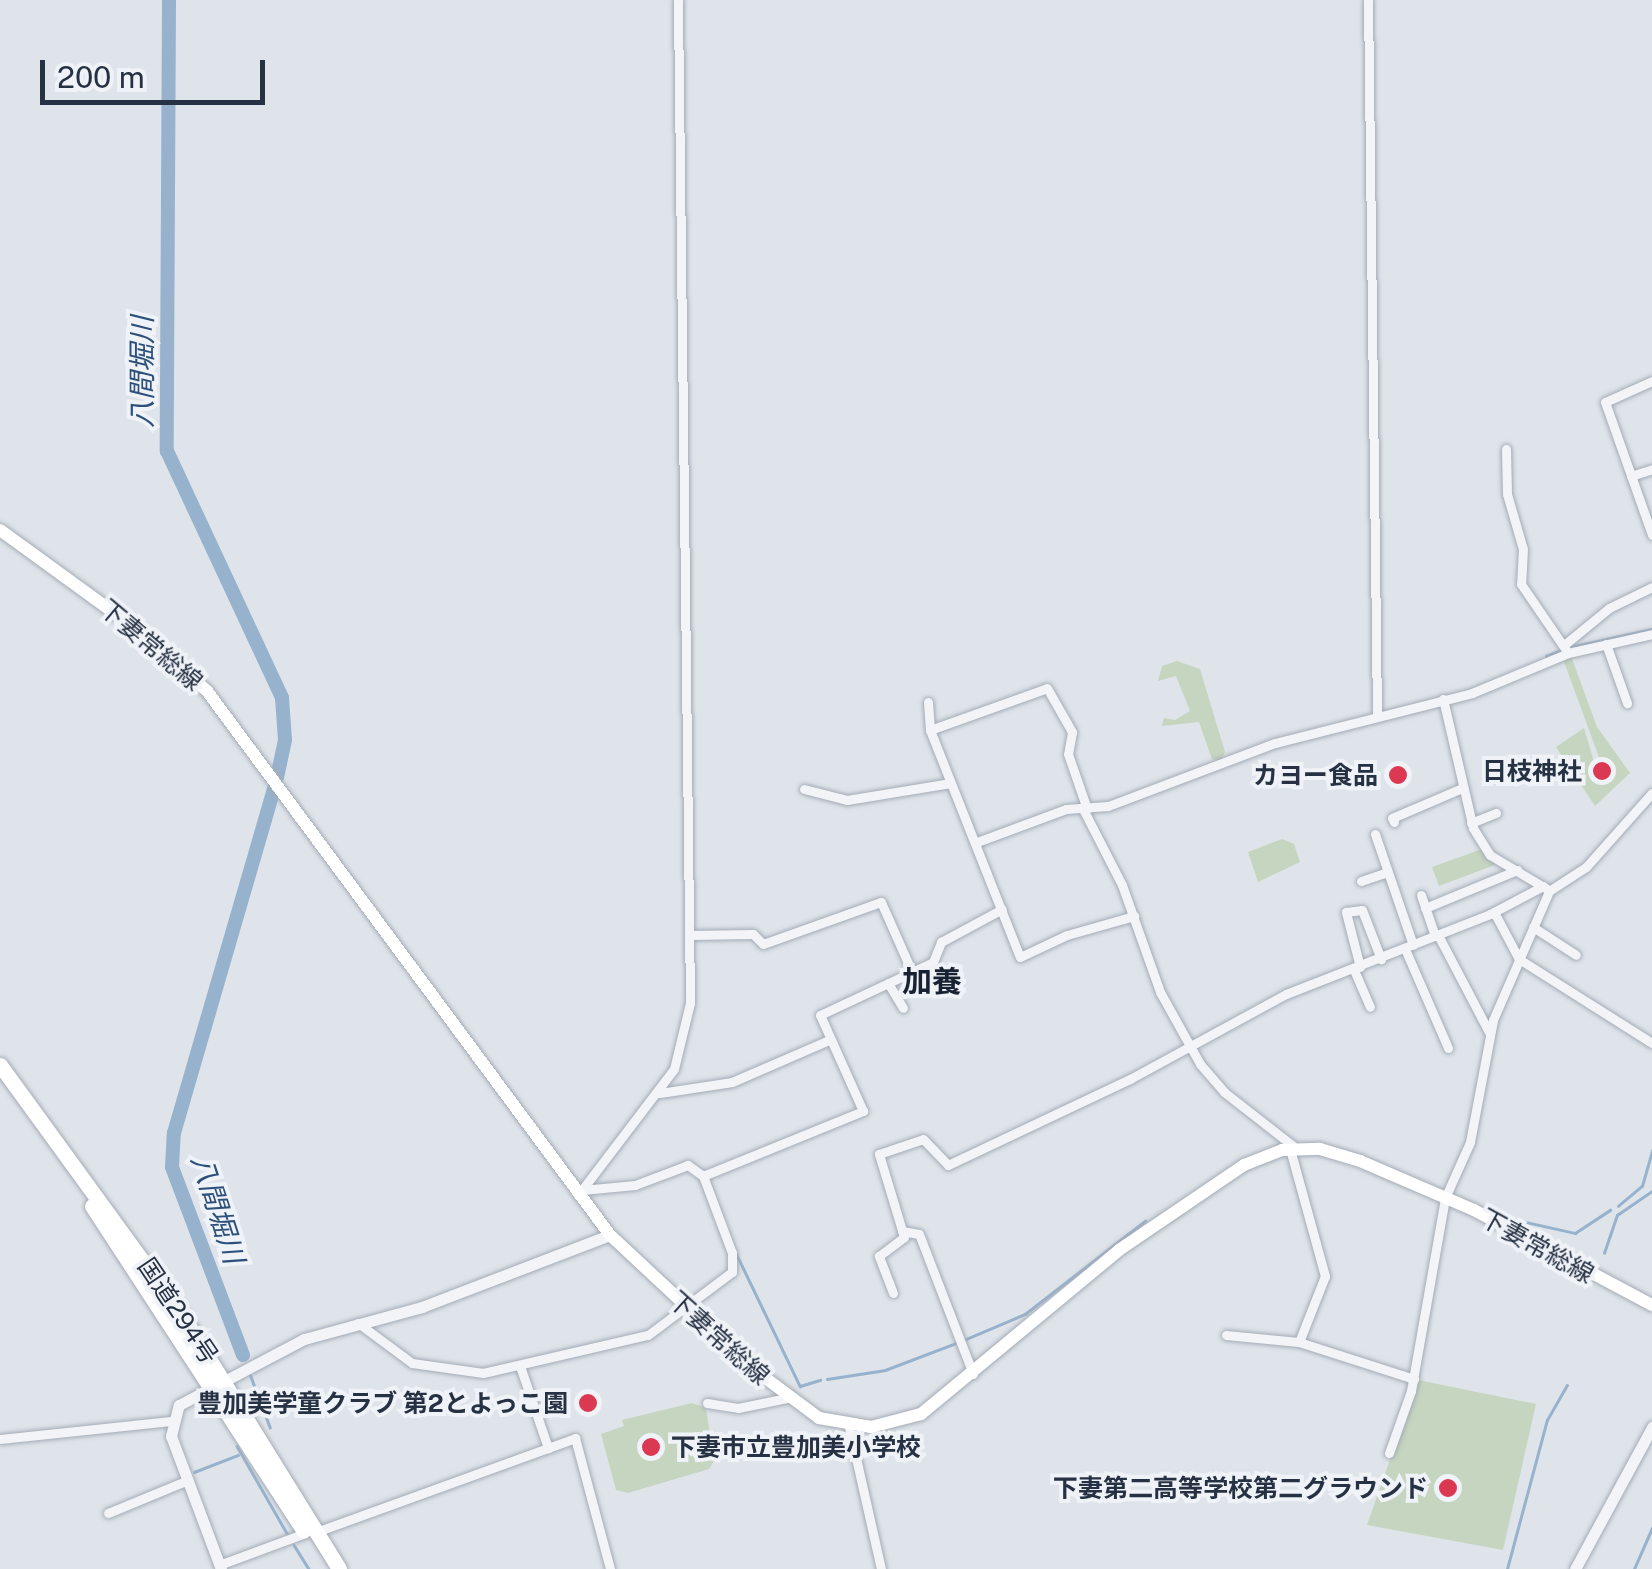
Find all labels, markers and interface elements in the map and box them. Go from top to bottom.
scale bar [45,40,270,102]
text: 200 m [57,59,145,95]
water label: 八間堀川 [125,316,159,428]
street label: 下妻常総線 [93,593,209,697]
place label: 日枝神社 [1482,756,1582,786]
place label: カヨー食品 [1253,760,1378,790]
marker: 日枝神社 [1591,760,1613,782]
marker: カヨー食品 [1387,764,1409,786]
district label: 加養 [902,963,962,999]
water label: 八間堀川 [185,1151,251,1267]
street label: 下妻常総線 [1475,1203,1599,1289]
street label: 国道294号 [132,1252,224,1370]
street label: 下妻常総線 [663,1285,775,1391]
place label: 豊加美学童クラブ 第2とよっこ園 [196,1388,568,1418]
marker: 豊加美学童クラブ 第2とよっこ園 [577,1392,599,1414]
place label: 下妻市立豊加美小学校 [671,1432,921,1462]
marker: 下妻市立豊加美小学校 [640,1436,662,1458]
place label: 下妻第二高等学校第二グラウンド [1053,1473,1428,1503]
marker: 下妻第二高等学校第二グラウンド [1437,1477,1459,1499]

